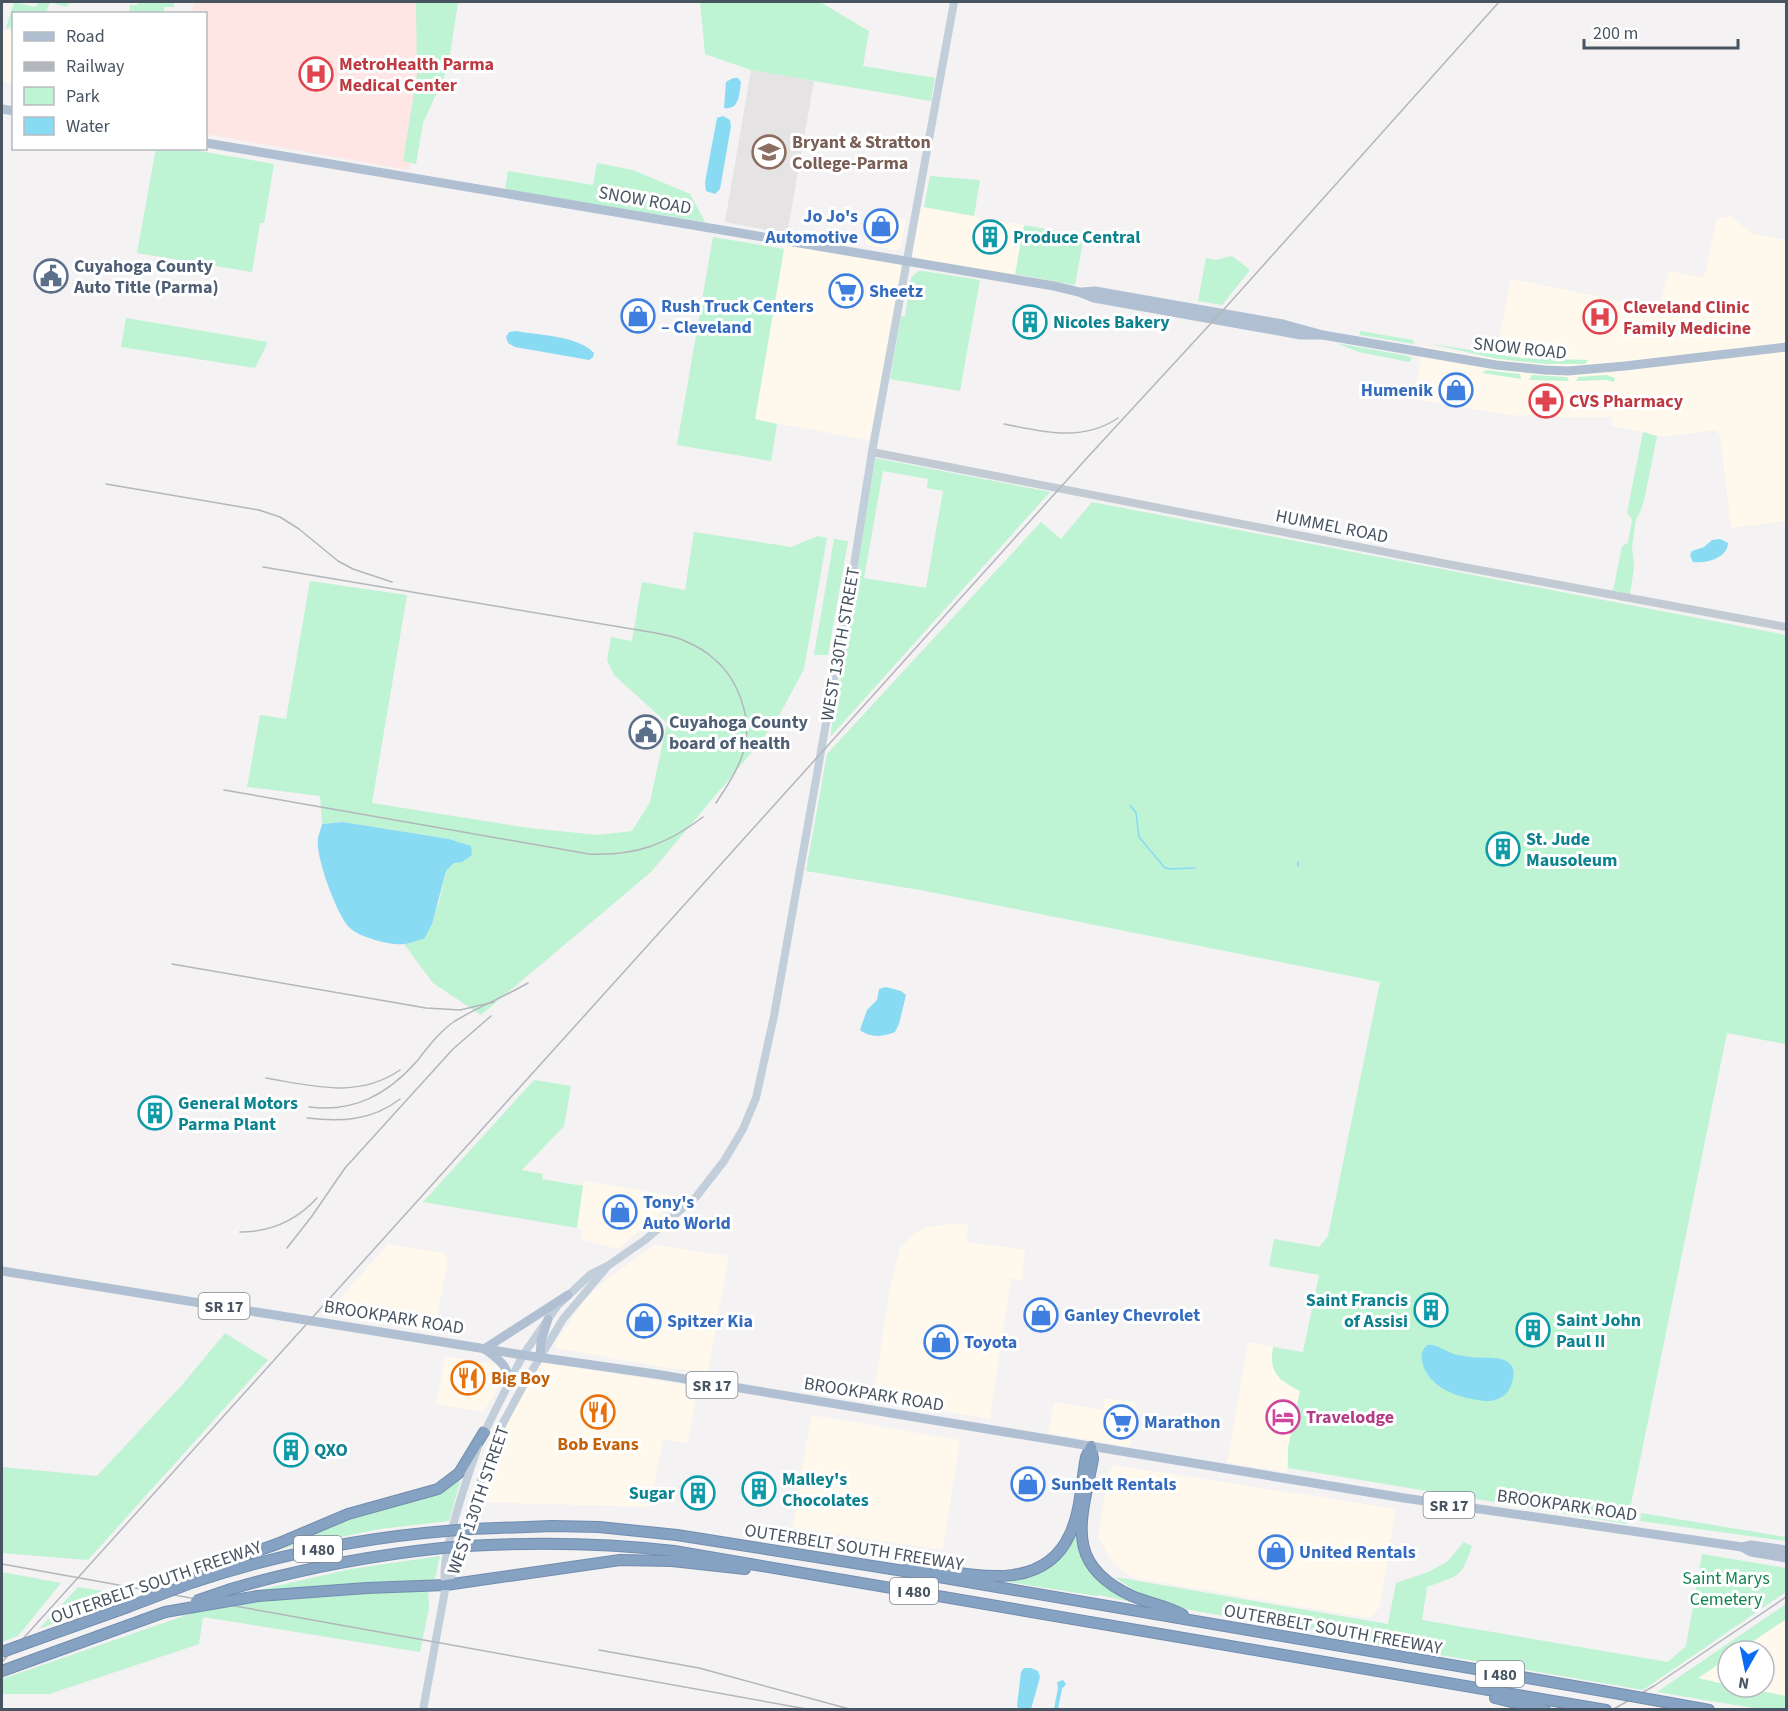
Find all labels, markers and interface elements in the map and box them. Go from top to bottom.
legend [12,12,207,150]
scale bar [1584,12,1738,50]
text: 200 m [1593,21,1638,46]
text: Road [66,24,105,49]
place label: MetroHealth Parma Medical Center [339,52,494,98]
text: Railway [66,54,125,79]
hospital icon: MetroHealth Parma Medical Center [298,56,334,92]
text: Park [66,84,100,109]
text: Water [66,114,110,139]
place label: Bryant & Stratton College-Parma [792,130,931,176]
school or university icon: Bryant & Stratton College-Parma [751,134,787,170]
street label: SNOW ROAD [597,180,693,221]
place label: Jo Jo's Automotive [765,204,858,250]
shop icon: Jo Jo's Automotive [863,208,899,244]
building icon: Produce Central [972,219,1008,255]
place label: Produce Central [1013,225,1140,250]
place label: Cuyahoga County Auto Title (Parma) [73,254,219,300]
public building icon: Cuyahoga County Auto Title (Parma) [33,258,69,294]
supermarket icon: Sheetz [828,273,864,309]
place label: Sheetz [869,279,923,304]
place label: Rush Truck Centers – Cleveland [661,294,814,340]
place label: Cleveland Clinic Family Medicine [1623,295,1751,341]
shop icon: Rush Truck Centers – Cleveland [620,298,656,334]
hospital icon: Cleveland Clinic Family Medicine [1582,299,1618,335]
building icon: Nicoles Bakery [1012,304,1048,340]
place label: Nicoles Bakery [1053,310,1170,335]
street label: SNOW ROAD [1472,331,1568,366]
shop icon: Humenik [1438,372,1474,408]
place label: Humenik [1361,378,1433,403]
pharmacy icon: CVS Pharmacy [1528,383,1564,419]
place label: CVS Pharmacy [1569,389,1684,414]
street label: HUMMEL ROAD [1273,503,1390,550]
street label: WEST 130TH STREET [815,565,866,723]
place label: Cuyahoga County board of health [669,710,809,756]
public building icon: Cuyahoga County board of health [628,714,664,750]
place label: St. Jude Mausoleum [1526,827,1618,873]
building icon: St. Jude Mausoleum [1485,831,1521,867]
place label: General Motors Parma Plant [178,1091,298,1137]
building icon: General Motors Parma Plant [137,1095,173,1131]
place label: Tony's Auto World [642,1190,731,1236]
shop icon: Tony's Auto World [602,1194,638,1230]
place label: Saint Francis of Assisi [1306,1288,1408,1334]
building icon: Saint Francis of Assisi [1413,1292,1449,1328]
road number: SR 17 [198,1293,250,1319]
street label: BROOKPARK ROAD [322,1294,466,1341]
shop icon: Ganley Chevrolet [1023,1297,1059,1333]
shop icon: Spitzer Kia [626,1303,662,1339]
place label: Ganley Chevrolet [1064,1303,1200,1328]
place label: Saint John Paul II [1556,1308,1641,1354]
place label: Spitzer Kia [667,1309,753,1334]
building icon: Saint John Paul II [1515,1312,1551,1348]
shop icon: Toyota [923,1324,959,1360]
place label: Toyota [964,1330,1017,1355]
restaurant icon: Big Boy [450,1360,486,1396]
place label: Big Boy [491,1366,551,1391]
street label: BROOKPARK ROAD [802,1371,946,1418]
road number: SR 17 [686,1372,738,1398]
restaurant icon: Bob Evans [580,1394,616,1430]
hotel icon: Travelodge [1265,1399,1301,1435]
supermarket icon: Marathon [1103,1404,1139,1440]
place label: Travelodge [1306,1405,1394,1430]
place label: Marathon [1144,1410,1220,1435]
street label: WEST 130TH STREET [441,1422,516,1578]
building icon: QXO [273,1432,309,1468]
place label: Bob Evans [557,1432,639,1457]
place label: QXO [314,1438,348,1463]
shop icon: Sunbelt Rentals [1010,1466,1046,1502]
place label: Malley's Chocolates [782,1467,869,1513]
building icon: Malley's Chocolates [741,1471,777,1507]
place label: Sunbelt Rentals [1051,1472,1176,1497]
building icon: Sugar [680,1475,716,1511]
place label: Sugar [629,1481,676,1506]
street label: BROOKPARK ROAD [1495,1483,1639,1528]
road number: SR 17 [1424,1492,1474,1518]
street label: OUTERBELT SOUTH FREEWAY [743,1518,966,1577]
street label: OUTERBELT SOUTH FREEWAY [47,1534,265,1630]
shop icon: United Rentals [1258,1534,1294,1570]
road number: I 480 [294,1536,342,1562]
place label: United Rentals [1299,1540,1416,1565]
park label: Saint Marys Cemetery [1682,1566,1770,1612]
road number: I 480 [890,1578,938,1604]
street label: OUTERBELT SOUTH FREEWAY [1222,1598,1444,1661]
north arrow [1716,1639,1776,1699]
road number: I 480 [1476,1661,1524,1687]
text: N [1737,1671,1751,1695]

